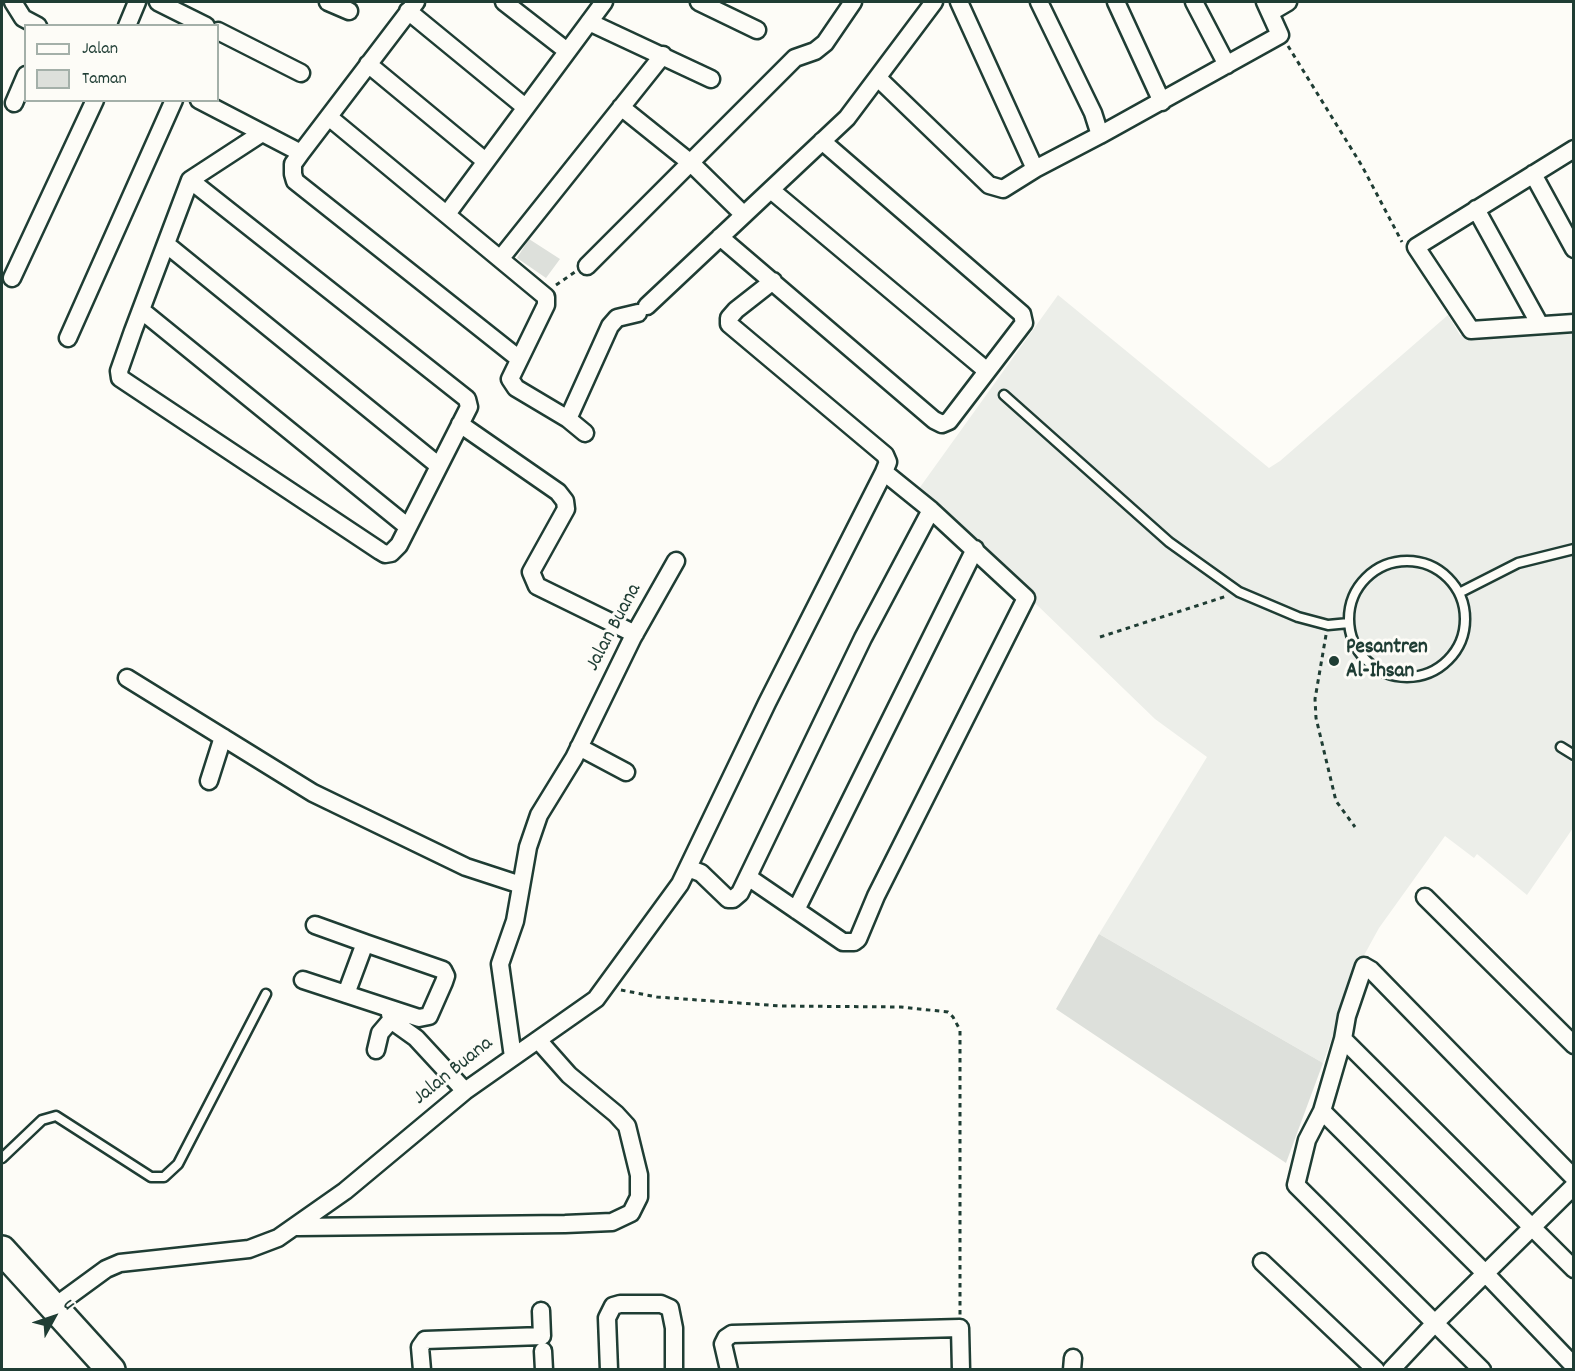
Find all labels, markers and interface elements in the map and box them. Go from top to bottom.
legend [24,24,219,102]
text: Jalan [82,37,118,62]
text: Taman [82,67,127,92]
street label: Jalan Buana [582,580,648,676]
place label: Pesantren Al-Ihsan [1346,636,1428,686]
marker: Pesantren Al-Ihsan [1327,654,1341,668]
street label: Jalan Buana [409,1032,499,1112]
north arrow [24,1287,84,1347]
text: U [57,1295,79,1315]

